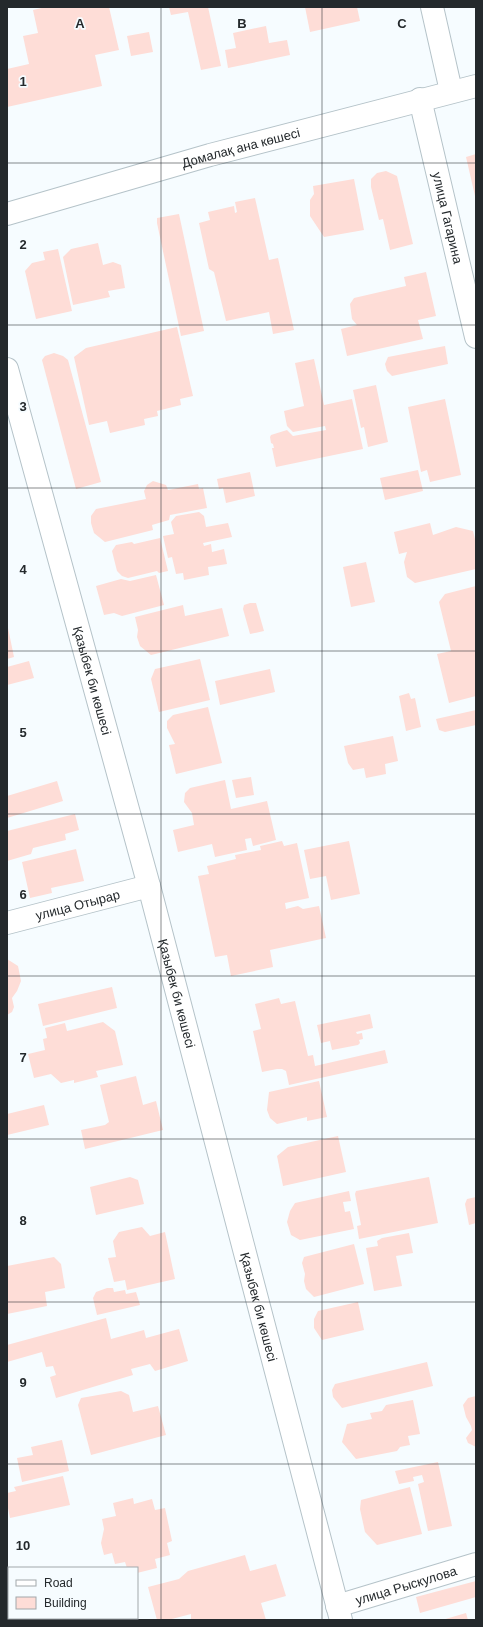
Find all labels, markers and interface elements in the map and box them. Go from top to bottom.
text: A [75,16,85,31]
text: B [237,16,247,31]
text: C [397,16,407,31]
text: 1 [19,74,27,89]
street label: Домалақ ана көшесі [180,125,302,171]
street label: улица Гагарина [429,171,466,266]
text: 2 [19,237,27,252]
text: 3 [19,399,27,414]
text: 4 [19,562,27,577]
street label: Қазыбек би көшесі [70,625,114,737]
text: 5 [19,725,27,740]
text: 6 [19,887,27,902]
street label: улица Отырар [34,887,122,923]
street label: Қазыбек би көшесі [155,937,198,1050]
text: 7 [19,1050,27,1065]
text: 8 [19,1213,27,1228]
street label: Қазыбек би көшесі [237,1251,280,1363]
text: 9 [19,1375,27,1390]
text: 10 [16,1538,30,1553]
street label: улица Рыскулова [354,1563,459,1608]
legend [8,1567,138,1619]
text: Road [44,1576,73,1590]
text: Building [44,1596,87,1610]

